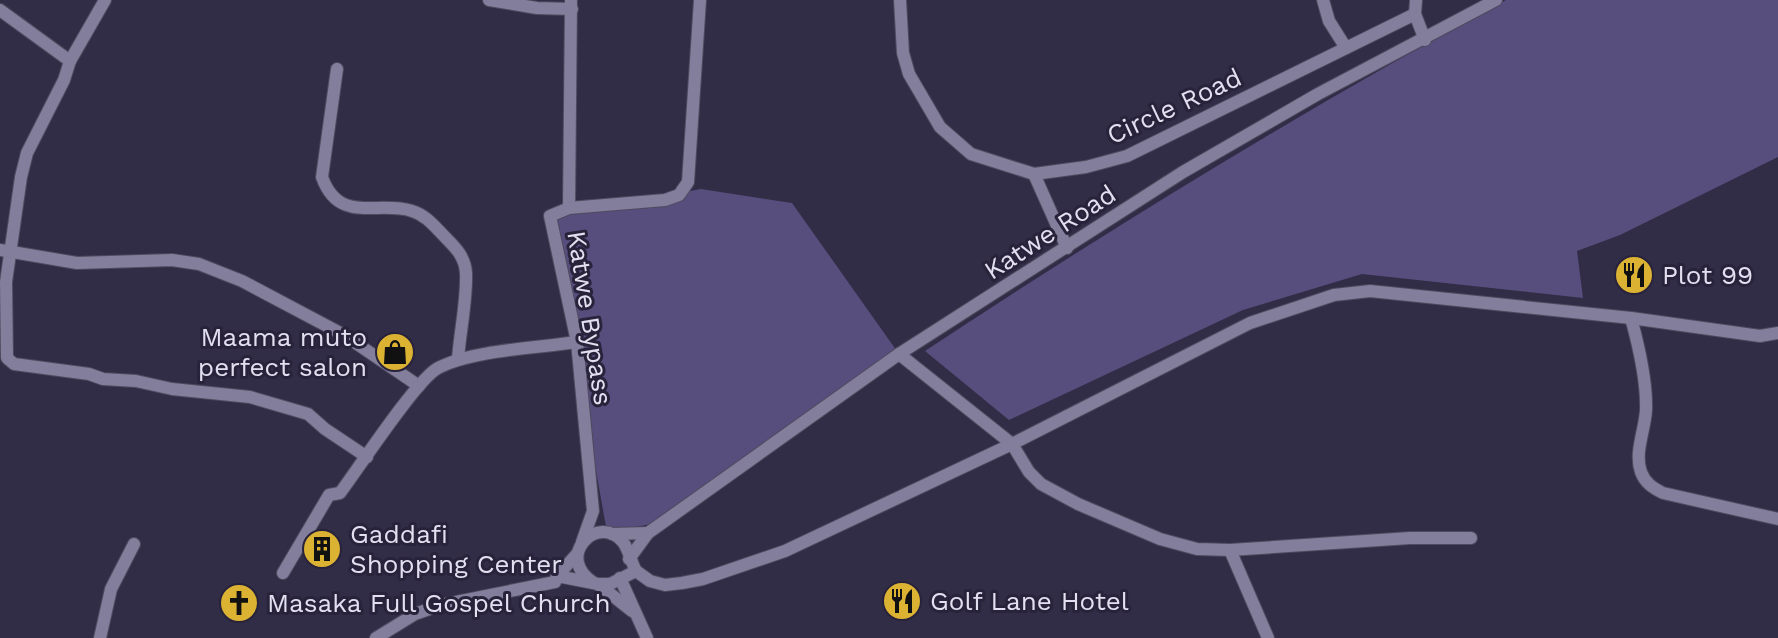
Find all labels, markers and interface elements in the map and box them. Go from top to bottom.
street label: Circle Road [1102,62,1246,150]
street label: Katwe Road [979,178,1121,286]
street label: Katwe Bypass [561,229,619,407]
restaurant icon: Plot 99 [1613,254,1655,296]
place label: Plot 99 [1662,260,1753,290]
place label: Maama muto perfect salon [198,322,367,382]
shop icon: Maama muto perfect salon [374,331,416,373]
place label: Gaddafi Shopping Center [350,519,562,579]
building icon: Gaddafi Shopping Center [301,528,343,570]
restaurant icon: Golf Lane Hotel [881,580,923,622]
church icon: Masaka Full Gospel Church [218,582,260,624]
place label: Golf Lane Hotel [930,586,1129,616]
place label: Masaka Full Gospel Church [267,588,611,618]

